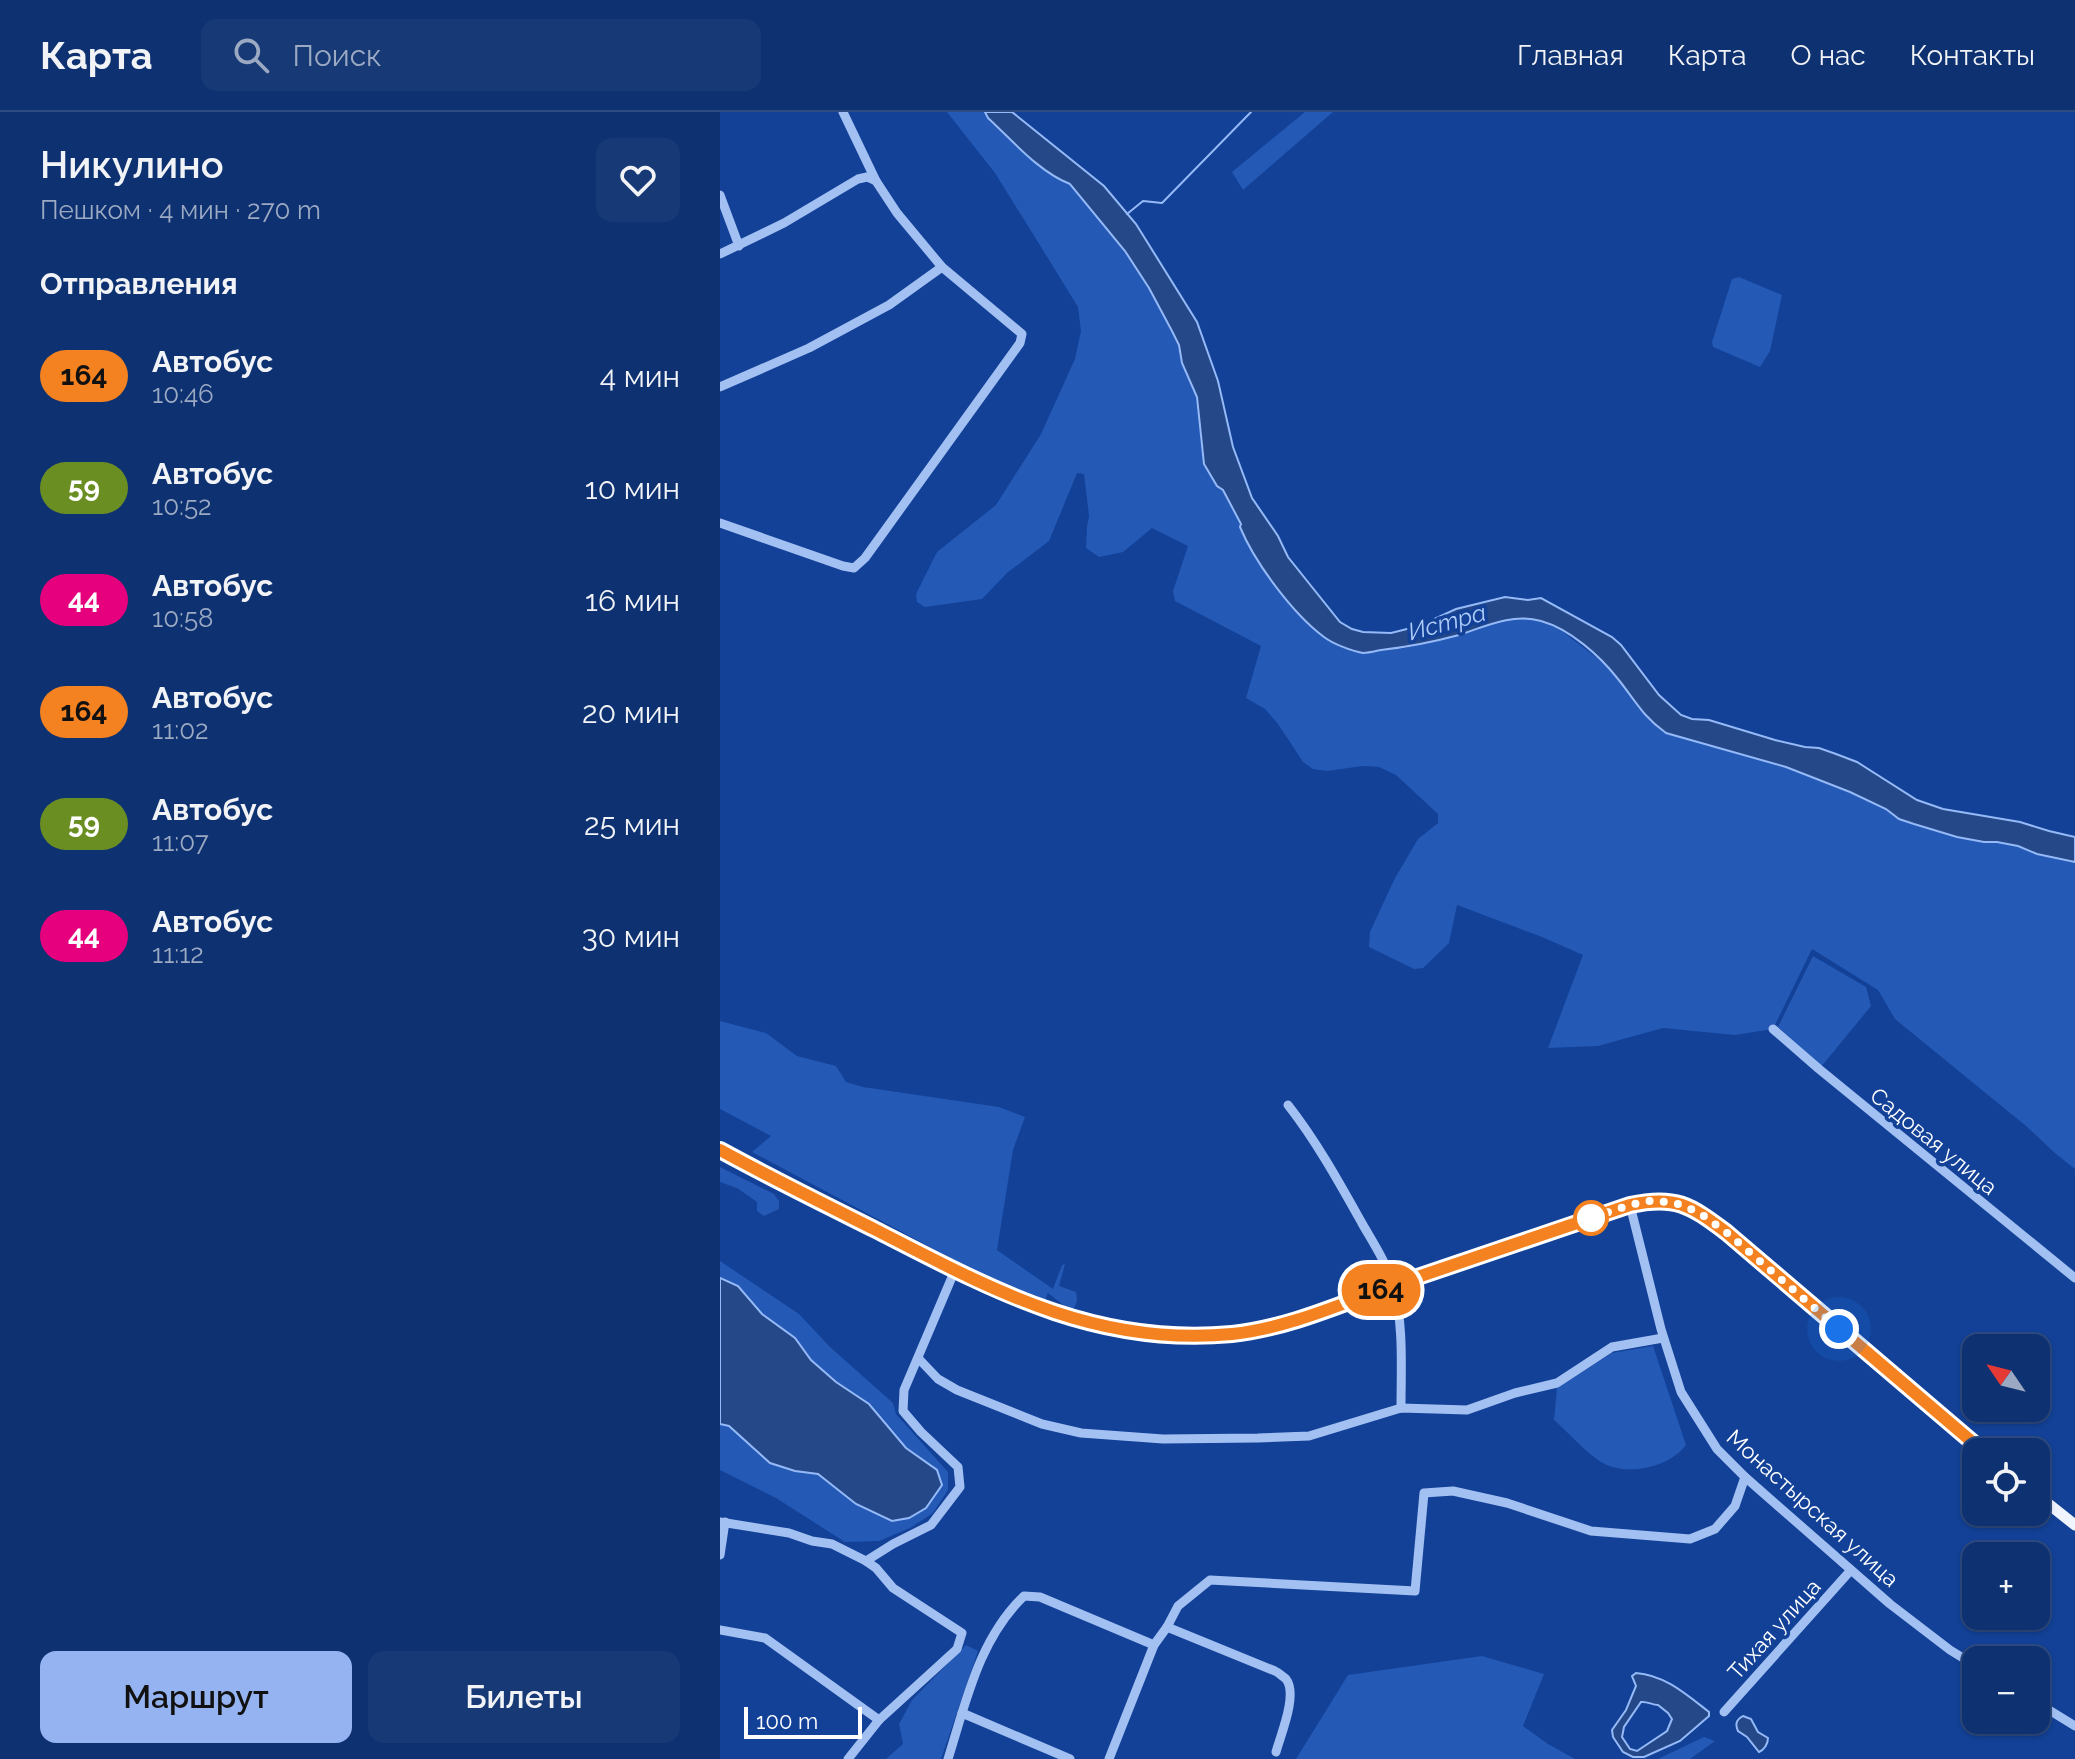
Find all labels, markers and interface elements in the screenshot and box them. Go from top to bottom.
search box [201,19,761,91]
text: Карта [40,33,153,78]
icon: search [229,33,273,77]
text: Поиск [293,38,382,73]
text: Главная [1517,39,1624,72]
text: Карта [1668,39,1747,72]
text: О нас [1791,39,1866,72]
text: Контакты [1910,39,2035,72]
button: heart [596,138,680,222]
text: Никулино [40,142,224,187]
text: Пешком · 4 мин · 270 m [40,195,321,225]
text: Отправления [40,266,238,301]
text: Автобус [152,344,273,379]
text: 164 [61,359,107,392]
text: 4 мин [600,359,680,394]
text: 10:46 [152,379,214,409]
text: Автобус [152,456,273,491]
text: 59 [68,471,100,504]
text: 10 мин [585,471,680,506]
text: 10:52 [152,491,212,521]
text: Автобус [152,568,273,603]
text: 44 [68,583,100,616]
text: 16 мин [585,583,680,618]
water label: Истра [1405,598,1489,646]
text: 10:58 [152,603,214,633]
text: Автобус [152,680,273,715]
text: 164 [61,695,107,728]
text: 20 мин [582,695,680,730]
text: 11:02 [152,715,209,745]
text: Автобус [152,792,273,827]
text: 59 [68,807,100,840]
text: 25 мин [584,807,680,842]
text: 11:07 [152,827,209,857]
text: Автобус [152,904,273,939]
text: 44 [68,919,100,952]
text: 30 мин [582,919,680,954]
text: 11:12 [152,939,204,969]
street label: Садовая улица [1865,1082,2003,1200]
unlabelled marker [1574,1201,1608,1235]
line badge: 164 [1335,1264,1427,1316]
text: 164 [1358,1273,1404,1306]
your location [1819,1309,1859,1349]
north arrow [1962,1334,2050,1422]
map controls [1962,1334,2050,1734]
street label: Монастырская улица [1722,1424,1904,1592]
button: locate [1962,1438,2050,1526]
button: + [1962,1542,2050,1630]
street label: Тихая улица [1722,1573,1826,1685]
button: − [1962,1646,2050,1734]
button: Маршрут [40,1651,352,1743]
button: Билеты [368,1651,680,1743]
scale bar [744,1703,862,1739]
text: 100 m [756,1708,818,1734]

